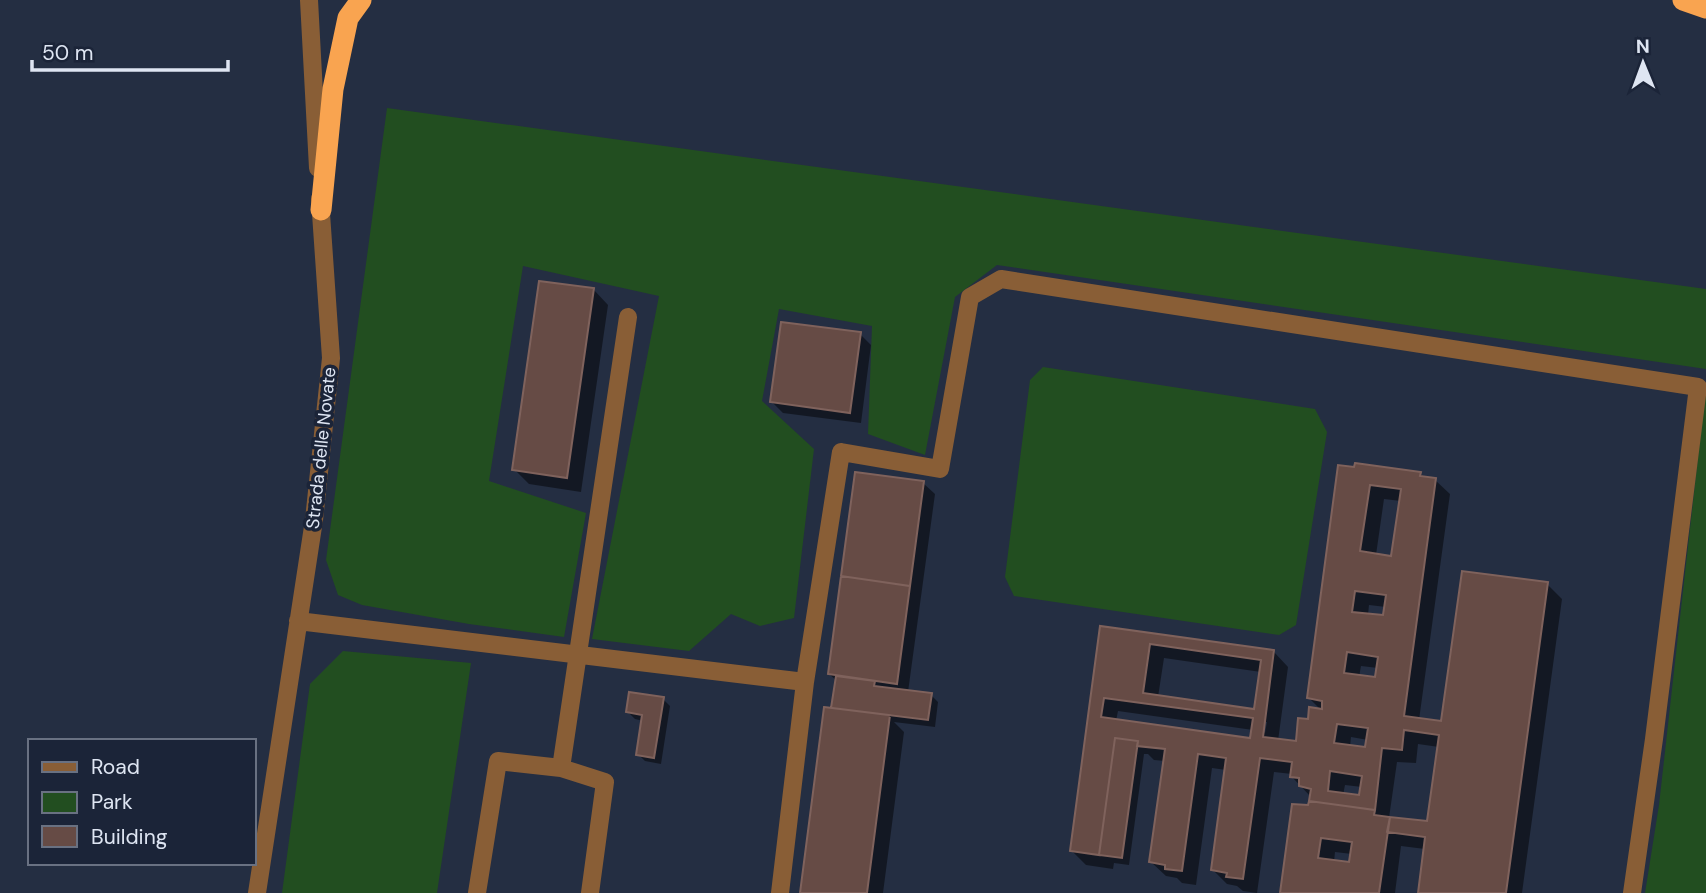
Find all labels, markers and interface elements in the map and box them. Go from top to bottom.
scale bar [32,28,228,72]
north arrow [1608,28,1678,98]
text: N [1636,34,1650,59]
text: 50 m [42,39,93,67]
street label: Strada delle Novate [301,366,341,530]
legend [28,739,256,865]
text: Road [91,753,140,781]
text: Park [91,788,133,816]
text: Building [91,823,168,851]

